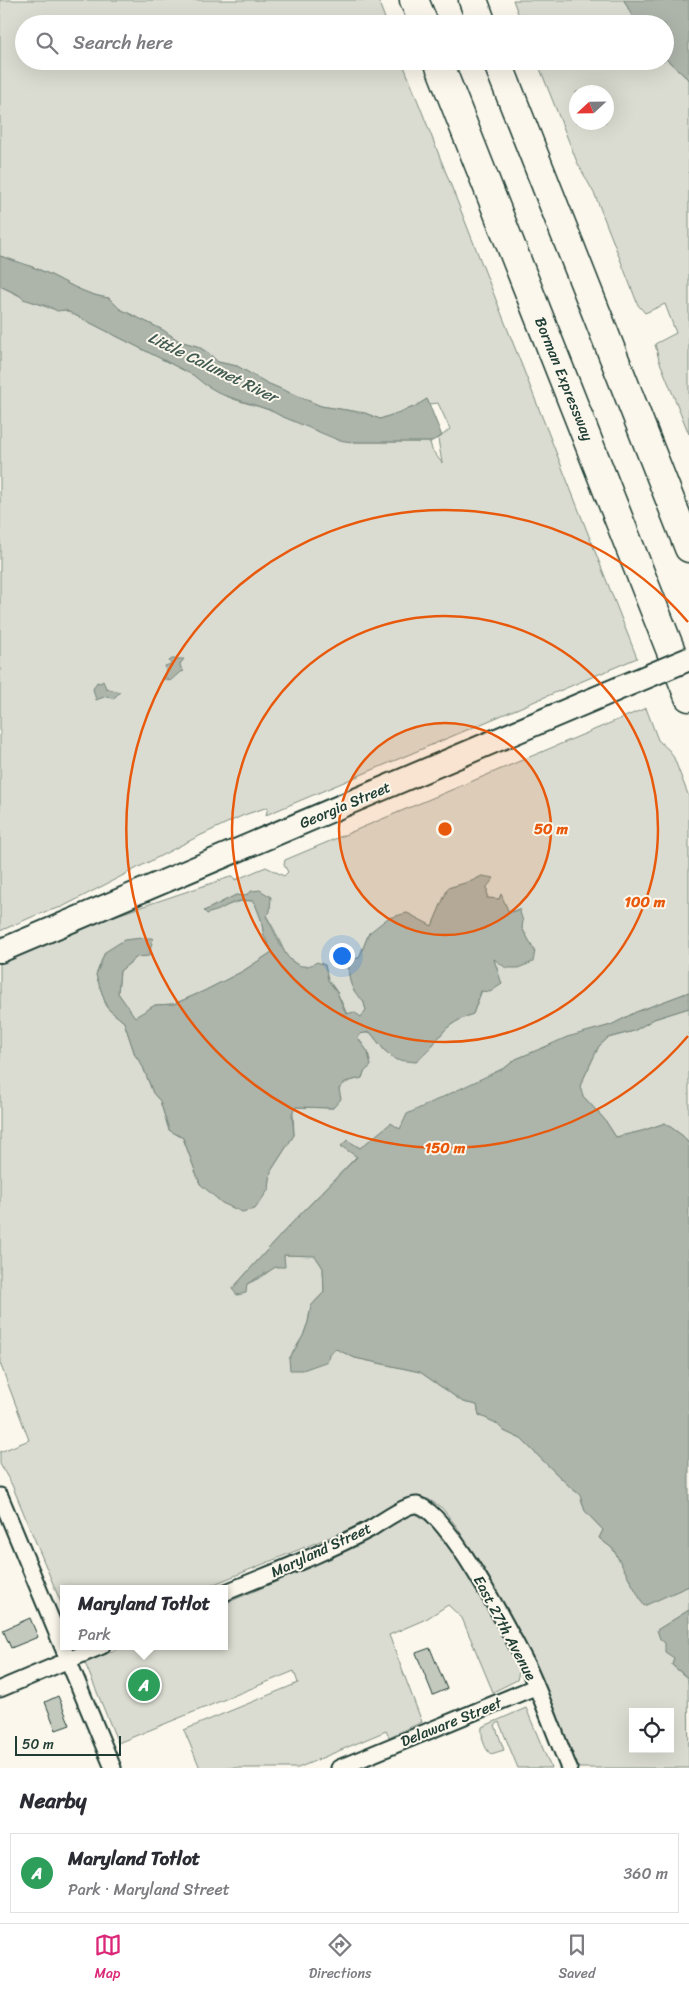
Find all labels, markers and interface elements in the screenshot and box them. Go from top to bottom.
search box [15,15,674,70]
text: Search here [73,26,173,59]
icon: search [33,29,61,57]
north arrow [569,85,614,130]
street label: Borman Expressway [527,313,601,445]
water label: Little Calumet River [143,323,285,412]
street label: Georgia Street [295,774,395,836]
text: 50 m [534,816,569,842]
centre of rings [436,820,454,838]
text: 100 m [625,889,666,915]
your location [329,943,355,969]
text: 150 m [425,1135,466,1161]
street label: Maryland Street [266,1515,376,1585]
street label: East 27th Avenue [466,1571,544,1685]
popup [60,1585,228,1650]
text: Maryland Totlot [78,1587,210,1620]
text: Park [78,1620,111,1649]
pin: A [128,1666,160,1704]
street label: Delaware Street [396,1690,506,1754]
map controls [629,1708,674,1753]
button: locate [629,1708,674,1753]
text: 50 m [22,1732,54,1757]
scale bar [15,1733,121,1756]
text: Nearby [20,1782,86,1820]
text: Maryland Totlot [68,1842,200,1875]
text: A [32,1859,42,1888]
text: 360 m [624,1859,668,1888]
text: Park · Maryland Street [68,1875,230,1904]
tab: Map [94,1931,122,1986]
tab: Directions [309,1931,371,1986]
tab: Saved [559,1931,595,1986]

